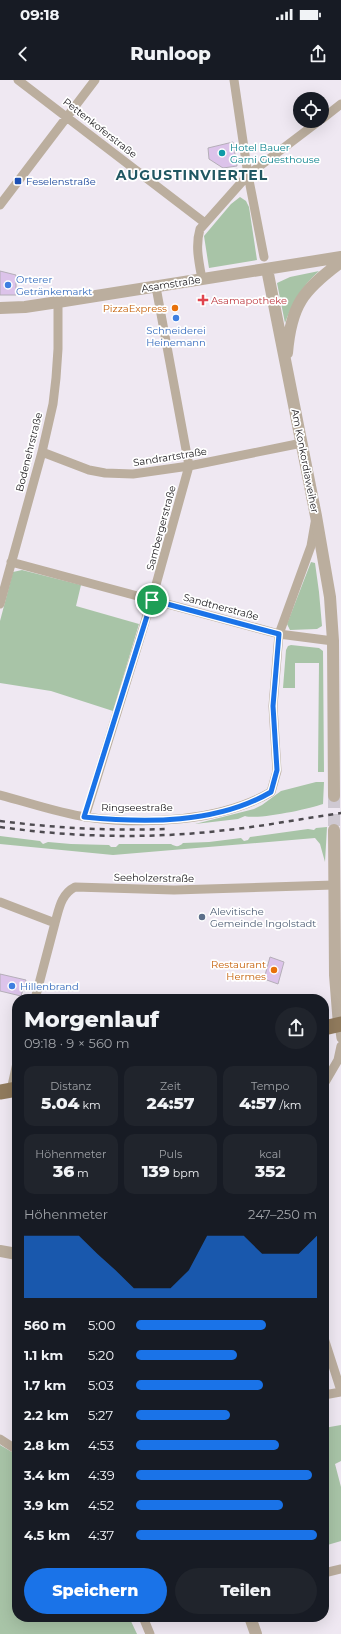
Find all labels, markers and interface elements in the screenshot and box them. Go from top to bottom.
text: 09:18 [20,5,59,24]
icon: back [12,43,34,65]
text: Runloop [130,43,211,65]
icon: share [307,43,329,65]
map controls [293,92,329,128]
button: locate [293,92,329,128]
street label: Pettenkoferstraße [60,95,140,161]
place label: Hotel Bauer Garni Guesthouse [230,141,320,166]
marker: Hotel Bauer Garni Guesthouse [217,148,227,158]
district label: AUGUSTINVIERTEL [115,166,268,184]
place label: Feselenstraße [26,175,96,188]
marker: Feselenstraße [13,176,23,186]
place label: Orterer Getränkemarkt [16,273,92,298]
street label: Asamstraße [141,273,201,295]
marker: Orterer Getränkemarkt [3,280,13,290]
place label: Asamapotheke [211,294,287,307]
marker: Asamapotheke [198,295,208,305]
place label: PizzaExpress [103,302,167,315]
marker: PizzaExpress [170,303,180,313]
marker: Schneiderei Heinemann [171,313,181,323]
place label: Schneiderei Heinemann [146,324,206,349]
street label: Am Konkordiaweiher [289,408,321,514]
street label: Bodenehrstraße [13,411,45,493]
street label: Sandrartstraße [132,445,208,469]
street label: Sambergerstraße [143,484,179,572]
pin [135,583,169,617]
icon: arrive [141,589,163,611]
street label: Sandtnerstraße [182,591,260,623]
street label: Ringseestraße [101,801,173,814]
street label: Seeholzerstraße [114,871,194,885]
place label: Alevitische Gemeinde Ingolstadt [210,905,316,930]
marker: Alevitische Gemeinde Ingolstadt [197,912,207,922]
place label: Restaurant Hermes [211,958,266,983]
marker: Restaurant Hermes [269,965,279,975]
place label: Hillenbrand [20,980,79,993]
marker: Hillenbrand [7,981,17,991]
text: Morgenlauf [24,1006,159,1033]
button: share [275,1007,317,1049]
text: 09:18 · 9 × 560 m [24,1035,130,1051]
text: Distanz [50,1079,91,1093]
text: Zeit [160,1079,181,1093]
text: Tempo [251,1079,289,1093]
text: 5.04 [41,1093,80,1113]
text: 24:57 [147,1093,194,1113]
text: 4:57 [239,1093,277,1113]
text: km [80,1098,101,1112]
text: /km [277,1098,301,1112]
text: Höhenmeter [35,1147,106,1161]
text: Puls [159,1147,182,1161]
text: kcal [259,1147,281,1161]
text: 36 [53,1161,74,1181]
text: 139 [142,1161,170,1181]
text: 352 [255,1161,285,1181]
text: m [74,1166,89,1180]
text: bpm [170,1166,199,1180]
text: Höhenmeter [24,1206,108,1222]
text: 247–250 m [248,1206,317,1222]
text: 560 m [24,1317,66,1333]
text: 5:00 [88,1317,115,1333]
text: 1.1 km [24,1347,63,1363]
text: 5:20 [88,1347,114,1363]
text: 1.7 km [24,1377,66,1393]
text: 5:03 [88,1377,114,1393]
text: 2.2 km [24,1407,69,1423]
text: 5:27 [88,1407,113,1423]
text: 2.8 km [24,1437,70,1453]
text: 4:53 [88,1437,114,1453]
text: 3.4 km [24,1467,70,1483]
text: 4:39 [88,1467,115,1483]
text: 3.9 km [24,1497,69,1513]
text: 4:52 [88,1497,114,1513]
text: 4.5 km [24,1527,70,1543]
text: 4:37 [88,1527,114,1543]
button: Speichern [24,1568,167,1614]
button: Teilen [175,1568,317,1614]

